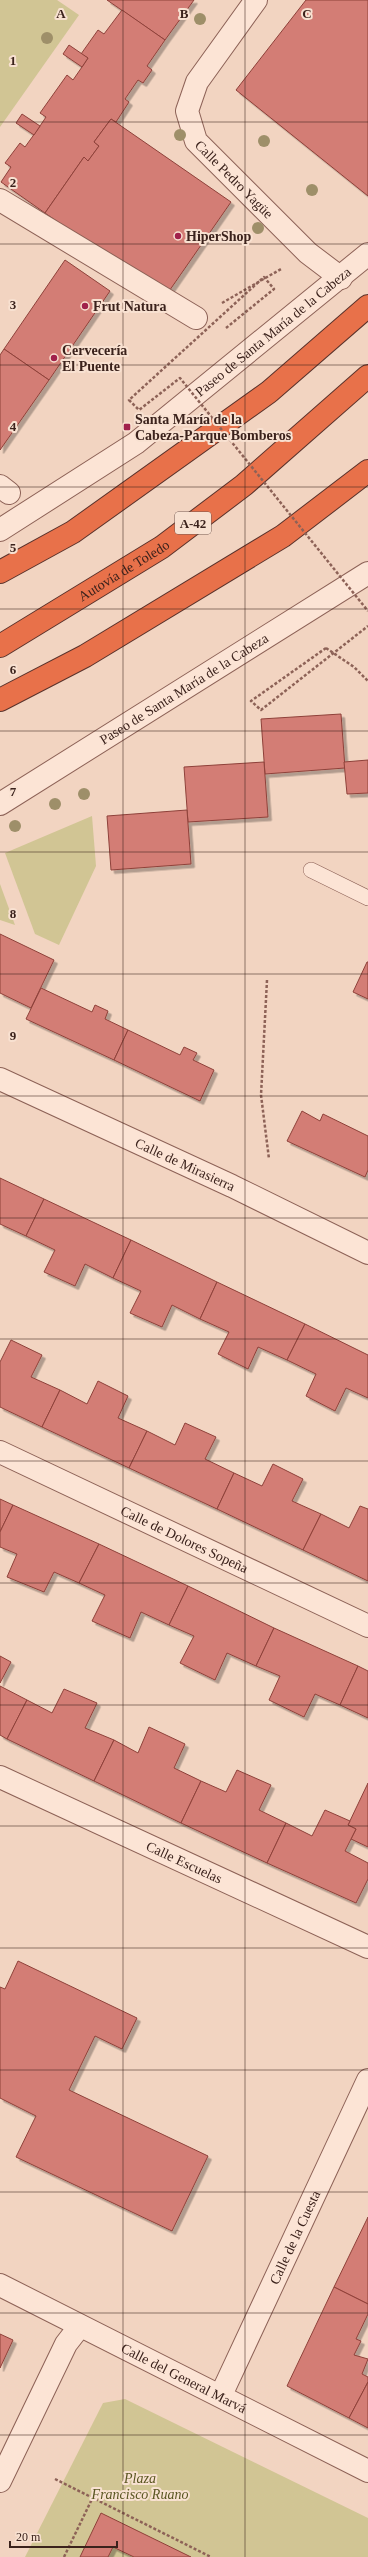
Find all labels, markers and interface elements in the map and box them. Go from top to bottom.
text: A [56,6,66,21]
text: B [180,6,189,21]
text: C [302,6,312,21]
text: 1 [10,53,16,68]
street label: Calle Pedro Yagüe [192,137,276,222]
text: 2 [10,175,16,190]
place label: HiperShop [186,229,252,244]
marker: HiperShop [173,231,183,241]
street label: Paseo de Santa María de la Cabeza [192,264,355,400]
text: 3 [10,297,17,312]
place label: Frut Natura [93,299,167,314]
marker: Frut Natura [80,301,90,311]
place label: Cervecería El Puente [62,343,127,374]
marker: Cervecería El Puente [49,353,59,363]
place label: Santa María de la Cabeza-Parque Bomberos [135,412,292,443]
text: 4 [10,419,17,434]
marker: Santa María de la Cabeza-Parque Bomberos [122,422,132,432]
road number: A-42 [175,512,211,534]
street label: Autovía de Toledo [76,537,172,604]
text: 5 [10,540,17,555]
street label: Paseo de Santa María de la Cabeza [97,630,272,748]
text: 6 [10,662,17,677]
text: 7 [10,784,17,799]
text: 8 [10,906,17,921]
text: 9 [10,1028,17,1043]
street label: Calle de Mirasierra [133,1135,238,1195]
street label: Calle de Dolores Sopeña [118,1503,251,1576]
street label: Calle Escuelas [144,1839,224,1887]
street label: Calle de la Cuesta [267,2188,324,2287]
street label: Calle del General Marvá [119,2341,249,2417]
park label: Plaza Francisco Ruano [91,2471,188,2502]
scale bar [10,2523,117,2549]
text: 20 m [16,2530,41,2544]

